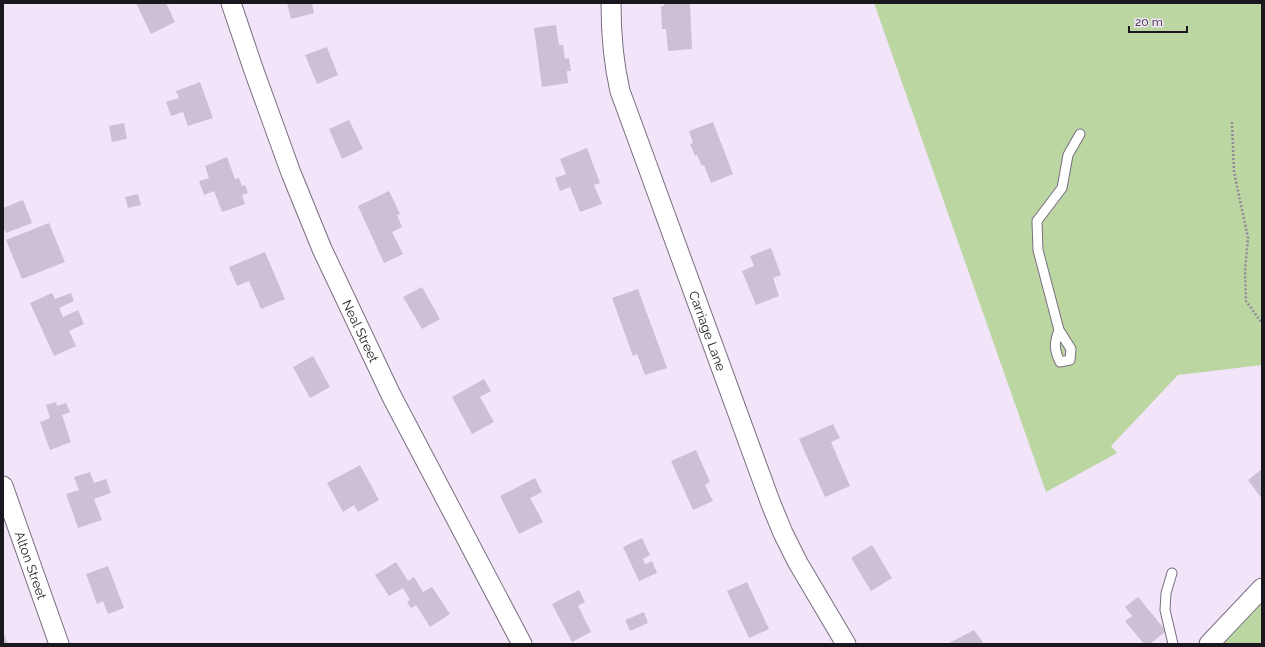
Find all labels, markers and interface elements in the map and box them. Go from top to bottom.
scale bar [1129,8,1187,34]
text: 20 m [1135,15,1163,29]
street label: Carriage Lane [686,289,729,373]
street label: Neal Street [340,297,382,365]
street label: Alton Street [12,529,50,602]

